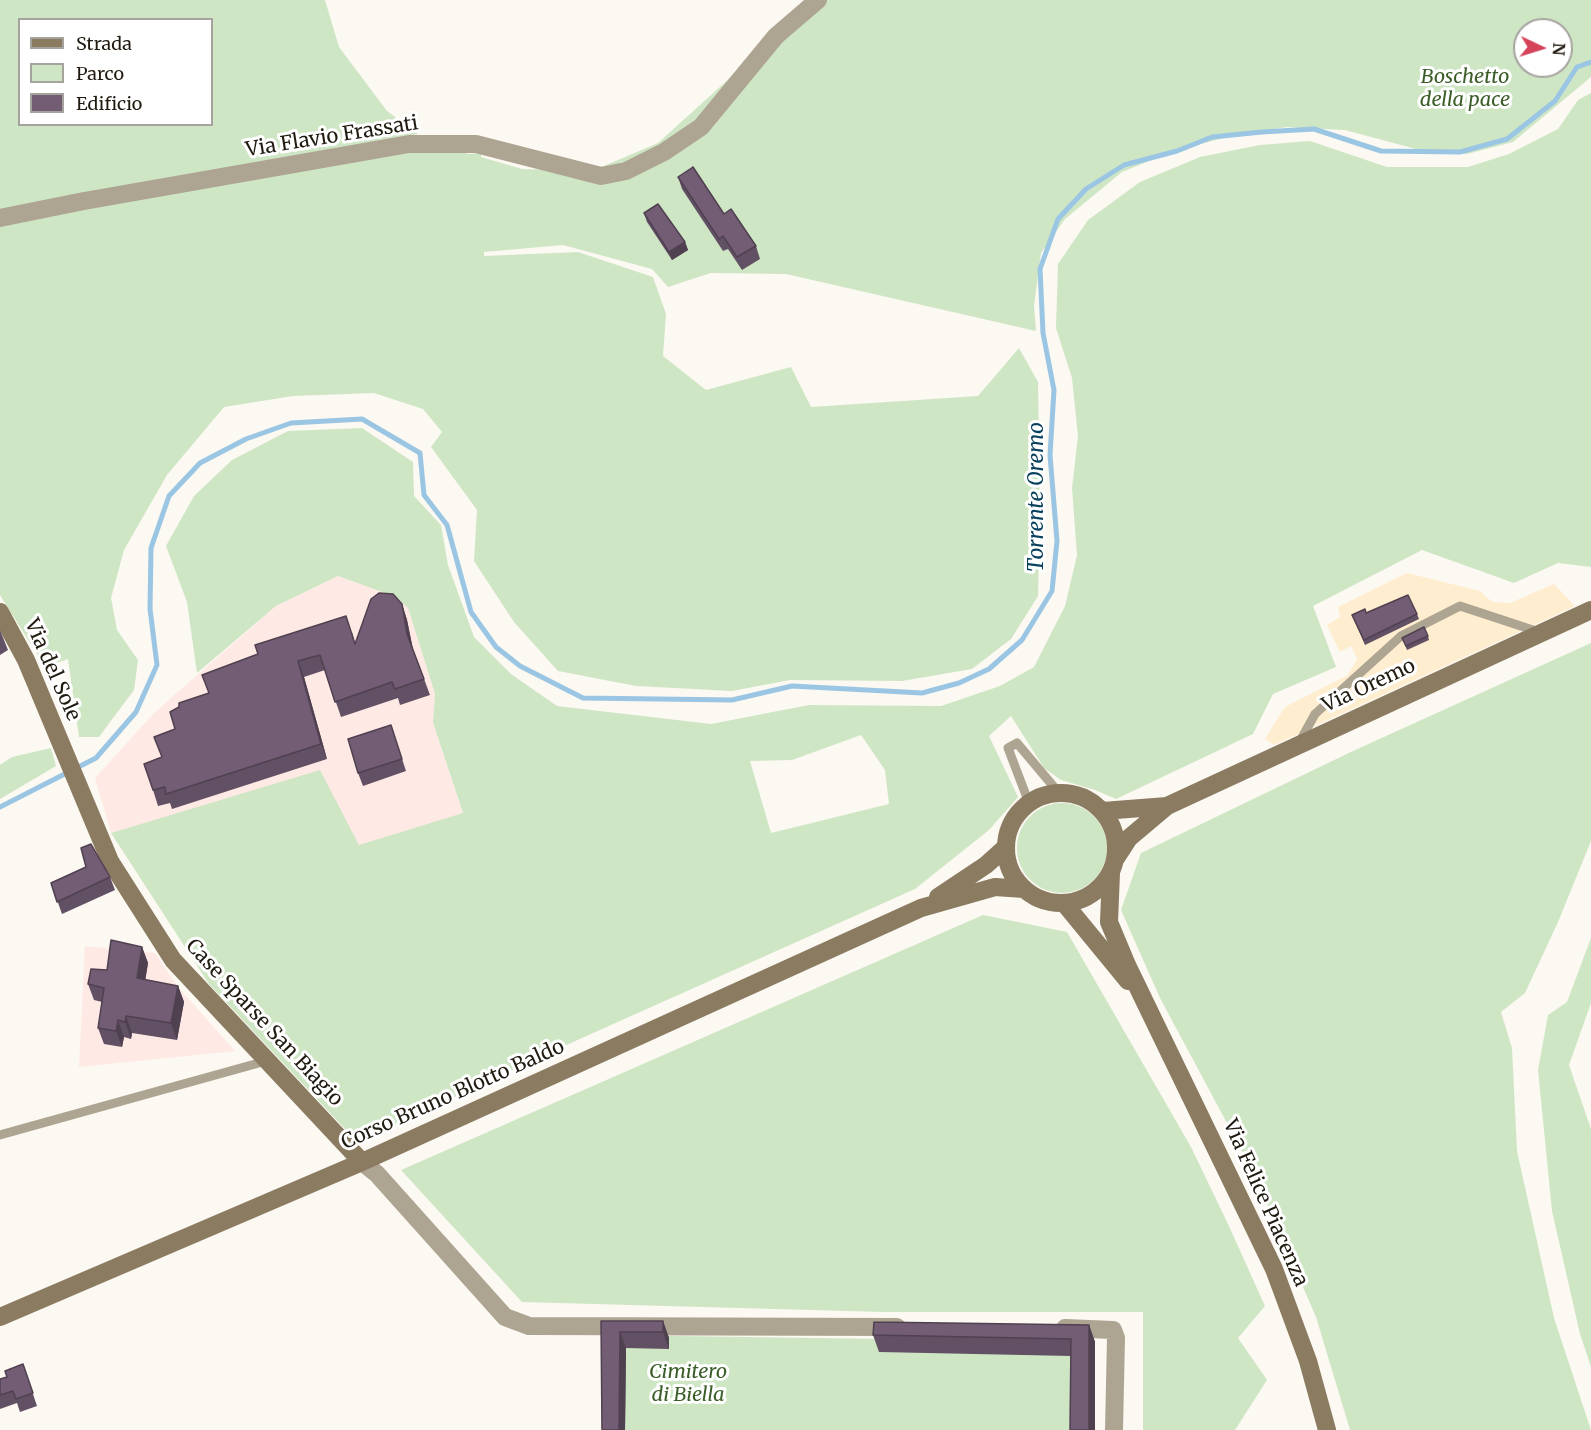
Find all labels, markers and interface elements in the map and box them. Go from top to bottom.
legend [18,18,213,126]
north arrow [1513,18,1573,78]
text: Strada [76,32,132,55]
text: N [1549,42,1569,56]
text: Parco [76,62,124,85]
park label: Boschetto della pace [1420,65,1510,112]
text: Edificio [76,92,142,115]
street label: Via Flavio Frassati [244,112,420,162]
water label: Torrente Oremo [1024,422,1050,572]
street label: Via del Sole [19,615,85,725]
street label: Via Oremo [1319,654,1419,718]
street label: Case Sparse San Biagio [180,935,348,1111]
street label: Corso Bruno Blotto Baldo [338,1035,568,1155]
street label: Via Felice Piacenza [1217,1116,1313,1290]
park label: Cimitero di Biella [649,1360,727,1407]

